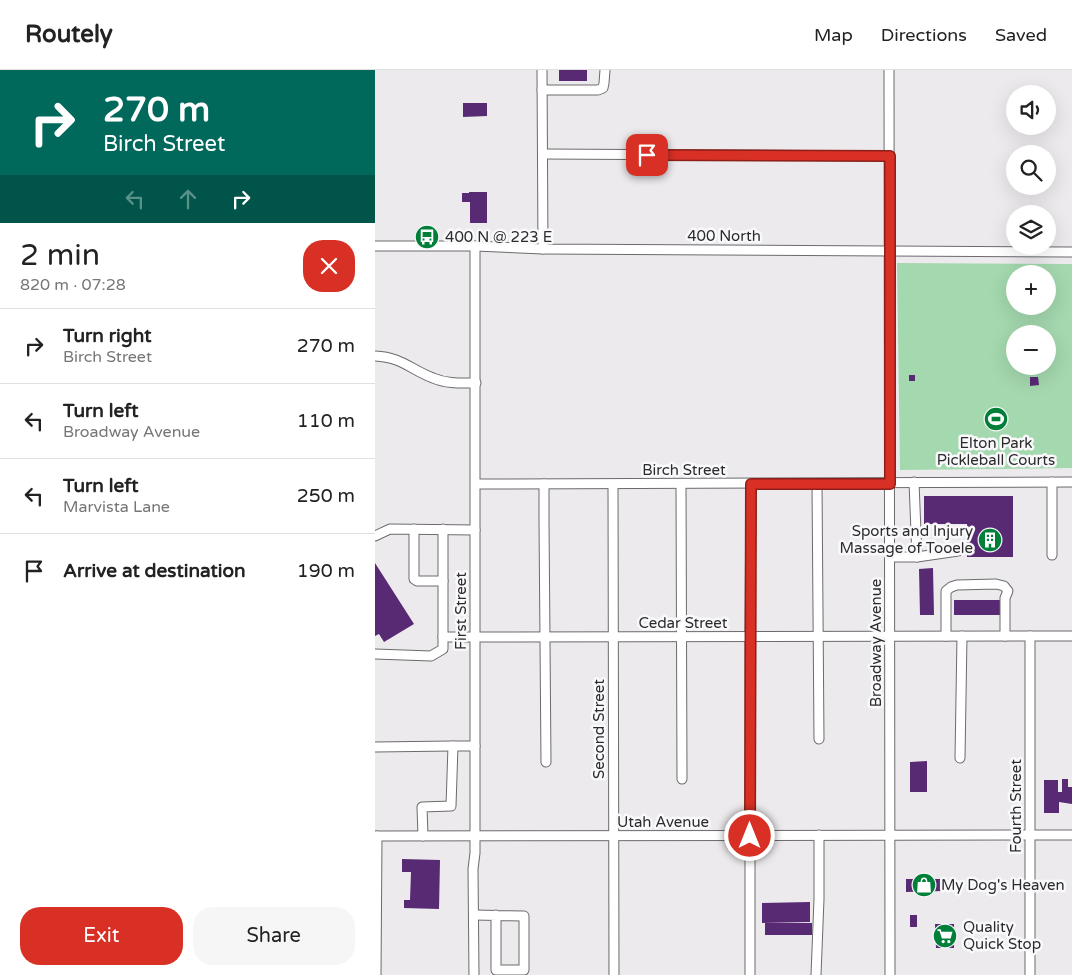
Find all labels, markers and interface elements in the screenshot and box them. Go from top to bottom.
text: Routely [25,20,113,49]
text: Map [814,24,853,46]
text: Directions [881,24,967,46]
text: Saved [995,24,1047,46]
map controls [1006,85,1056,375]
button: sound [1006,85,1056,135]
text: 270 m [103,89,210,131]
icon: right [20,90,85,155]
text: Birch Street [103,131,225,157]
pin [626,134,668,176]
icon: arrive [633,141,661,169]
button: search [1006,145,1056,195]
icon: left [121,185,149,213]
icon: ahead [174,185,202,213]
icon: right [227,185,255,213]
button: layers [1006,205,1056,255]
bus stop icon: 400 N @ 223 E [414,224,440,250]
street label: 400 North [687,227,761,245]
place label: 400 N @ 223 E [445,228,552,246]
text: 2 min [20,237,100,274]
button: close [303,240,355,292]
button: + [1006,265,1056,315]
text: 820 m · 07:28 [20,275,126,295]
text: Turn right [63,325,151,347]
button: − [1006,325,1056,375]
icon: right [20,332,48,360]
text: 270 m [297,335,355,357]
text: Birch Street [63,347,152,367]
text: Turn left [63,400,139,422]
sports icon: Elton Park Pickleball Courts [983,406,1009,432]
icon: left [20,407,48,435]
text: 110 m [297,410,355,432]
text: Broadway Avenue [63,422,200,442]
place label: Elton Park Pickleball Courts [937,434,1055,469]
street label: Birch Street [642,461,726,479]
text: Turn left [63,475,139,497]
icon: left [20,482,48,510]
text: 250 m [297,485,355,507]
text: Marvista Lane [63,497,170,517]
place label: Sports and Injury Massage of Tooele [840,522,973,557]
building icon: Sports and Injury Massage of Tooele [977,527,1003,553]
icon: arrive [20,557,48,585]
text: Arrive at destination [63,560,246,582]
text: 190 m [297,560,355,582]
street label: First Street [452,572,470,650]
street label: Broadway Avenue [867,579,885,707]
street label: Cedar Street [638,614,728,632]
street label: Second Street [590,679,608,779]
street label: Fourth Street [1007,759,1025,853]
position arrow [723,809,775,861]
street label: Utah Avenue [617,813,709,831]
shop icon: My Dog's Heaven [911,872,937,898]
place label: My Dog's Heaven [941,876,1065,894]
button: Exit [20,907,183,965]
button: Share [193,907,355,965]
place label: Quality Quick Stop [963,918,1041,953]
supermarket icon: Quality Quick Stop [932,923,958,949]

